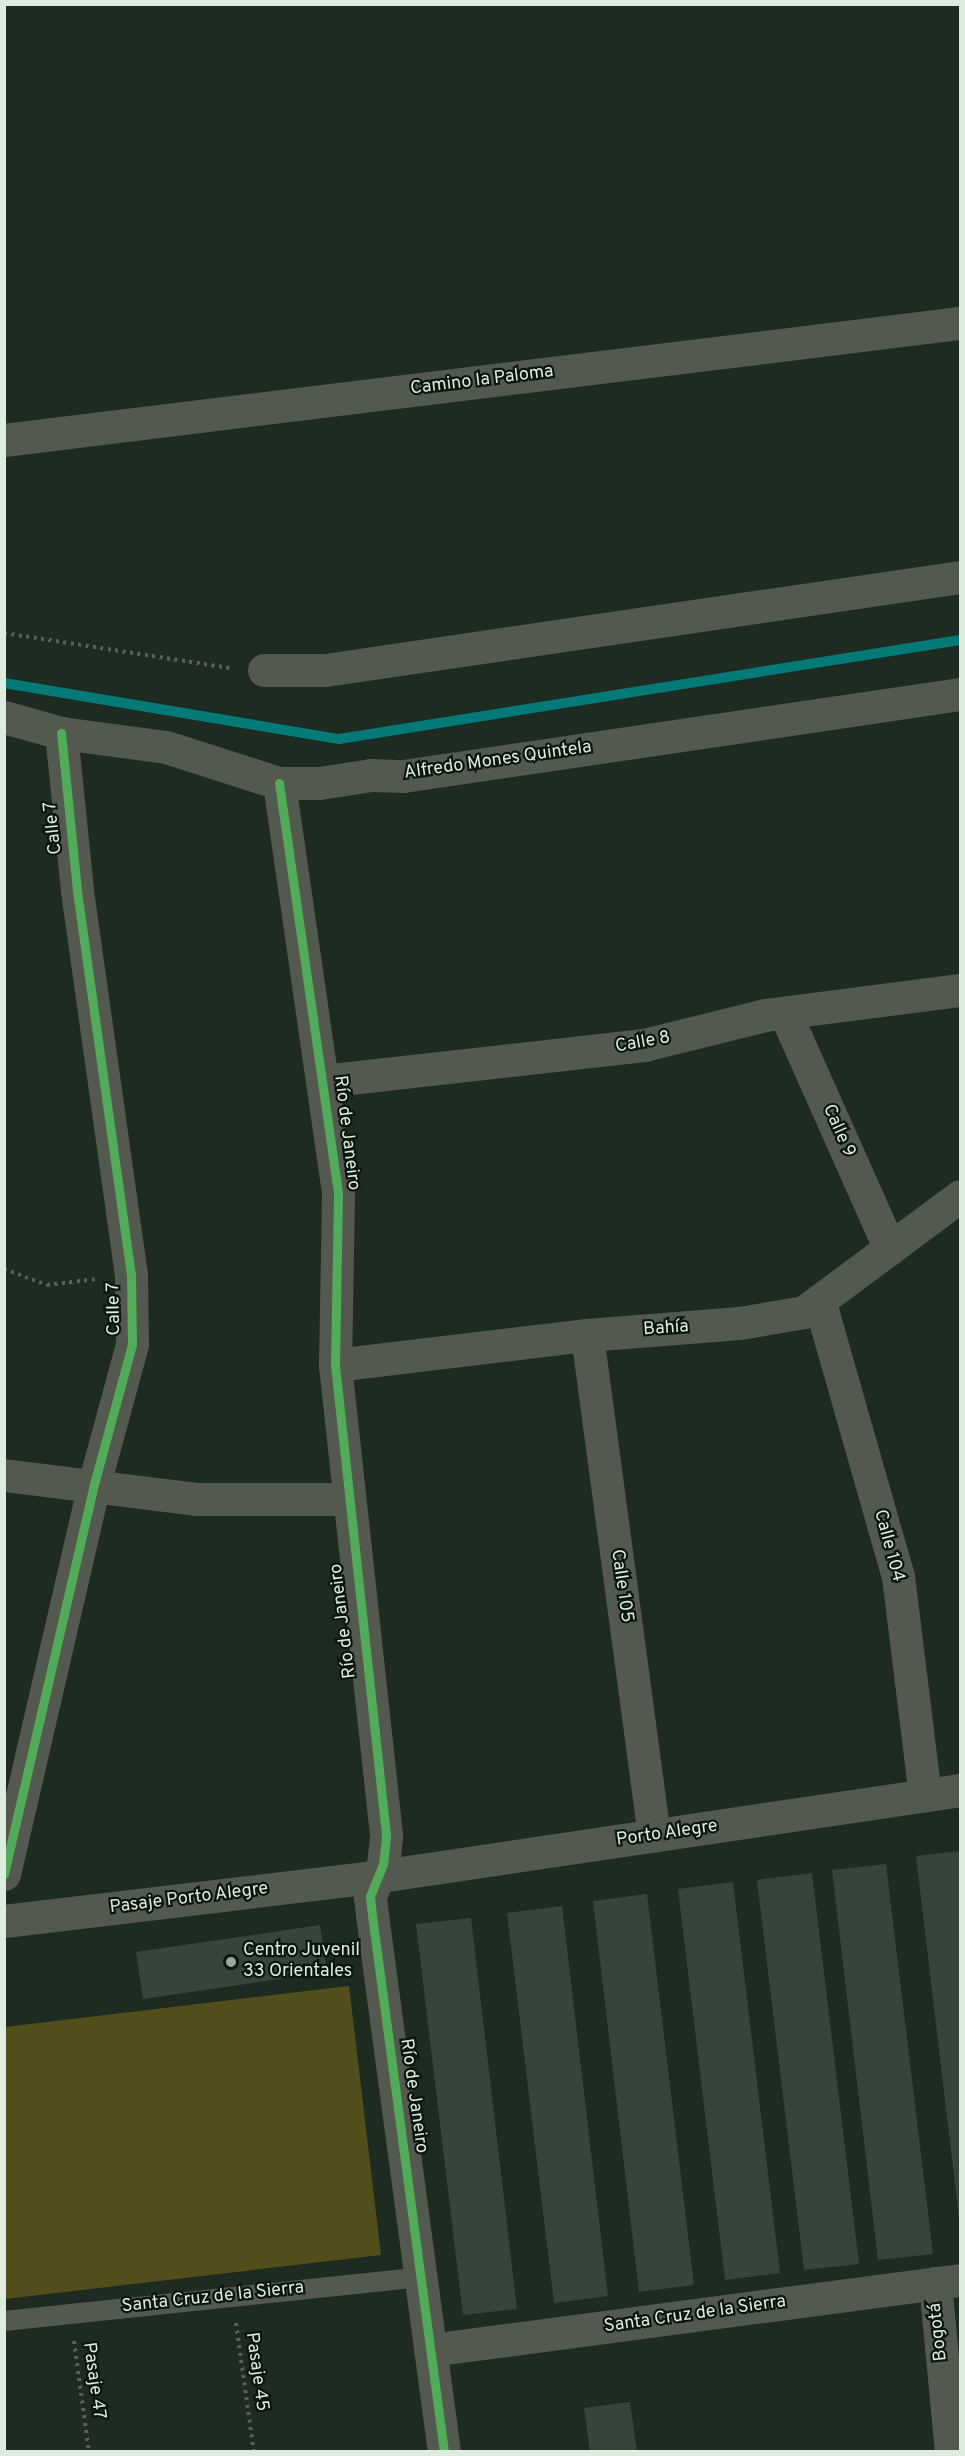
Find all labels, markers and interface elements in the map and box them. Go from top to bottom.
street label: Camino la Paloma [409,361,555,401]
street label: Alfredo Mones Quintela [403,737,593,785]
street label: Calle 7 [40,800,68,856]
street label: Calle 8 [614,1028,672,1058]
street label: Río de Janeiro [328,1074,364,1192]
street label: Calle 9 [817,1101,859,1161]
street label: Calle 7 [104,1282,126,1336]
street label: Bahía [642,1317,690,1341]
street label: Calle 104 [868,1508,908,1584]
street label: Calle 105 [605,1548,637,1624]
street label: Río de Janeiro [326,1562,362,1680]
street label: Porto Alegre [615,1816,719,1852]
street label: Pasaje Porto Alegre [108,1879,270,1919]
place label: Centro Juvenil 33 Orientales [243,1941,360,1984]
marker: Centro Juvenil 33 Orientales [224,1955,238,1969]
street label: Río de Janeiro [394,2037,432,2155]
street label: Santa Cruz de la Sierra [121,2278,305,2318]
street label: Santa Cruz de la Sierra [603,2292,787,2338]
street label: Bogotá [925,2302,953,2362]
street label: Pasaje 45 [240,2331,272,2413]
street label: Pasaje 47 [77,2341,109,2421]

